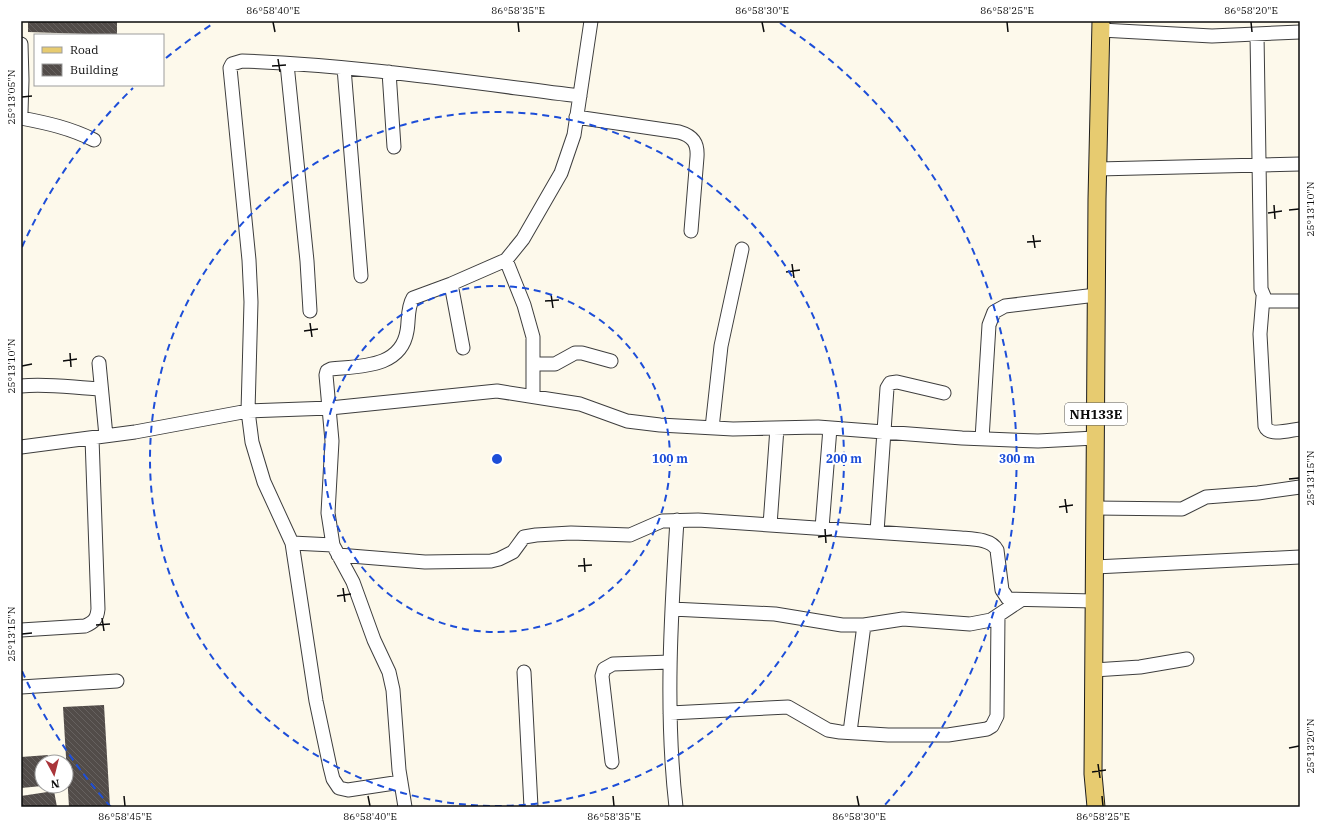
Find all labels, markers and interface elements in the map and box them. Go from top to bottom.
text: 86°58'40"E [246,4,300,17]
text: 86°58'35"E [491,4,545,17]
text: 86°58'30"E [735,4,789,17]
text: 86°58'25"E [980,4,1034,17]
text: 86°58'20"E [1224,4,1278,17]
legend [34,34,164,86]
text: Road [70,42,99,57]
text: Building [70,62,118,77]
text: 25°13'05"N [5,69,18,125]
text: 25°13'10"N [1304,181,1317,237]
text: 25°13'10"N [5,338,18,394]
road number: NH133E [1065,403,1127,425]
text: 25°13'15"N [1304,450,1317,506]
text: 100 m [652,451,688,466]
text: 200 m [826,451,862,466]
text: 300 m [999,451,1035,466]
centre of rings [490,452,504,466]
text: 25°13'15"N [5,606,18,662]
text: 25°13'20"N [1304,718,1317,774]
north arrow [34,754,74,794]
text: N [50,776,60,791]
text: 86°58'45"E [98,810,152,823]
text: 86°58'40"E [343,810,397,823]
text: 86°58'35"E [587,810,641,823]
text: 86°58'30"E [832,810,886,823]
text: 86°58'25"E [1076,810,1130,823]

